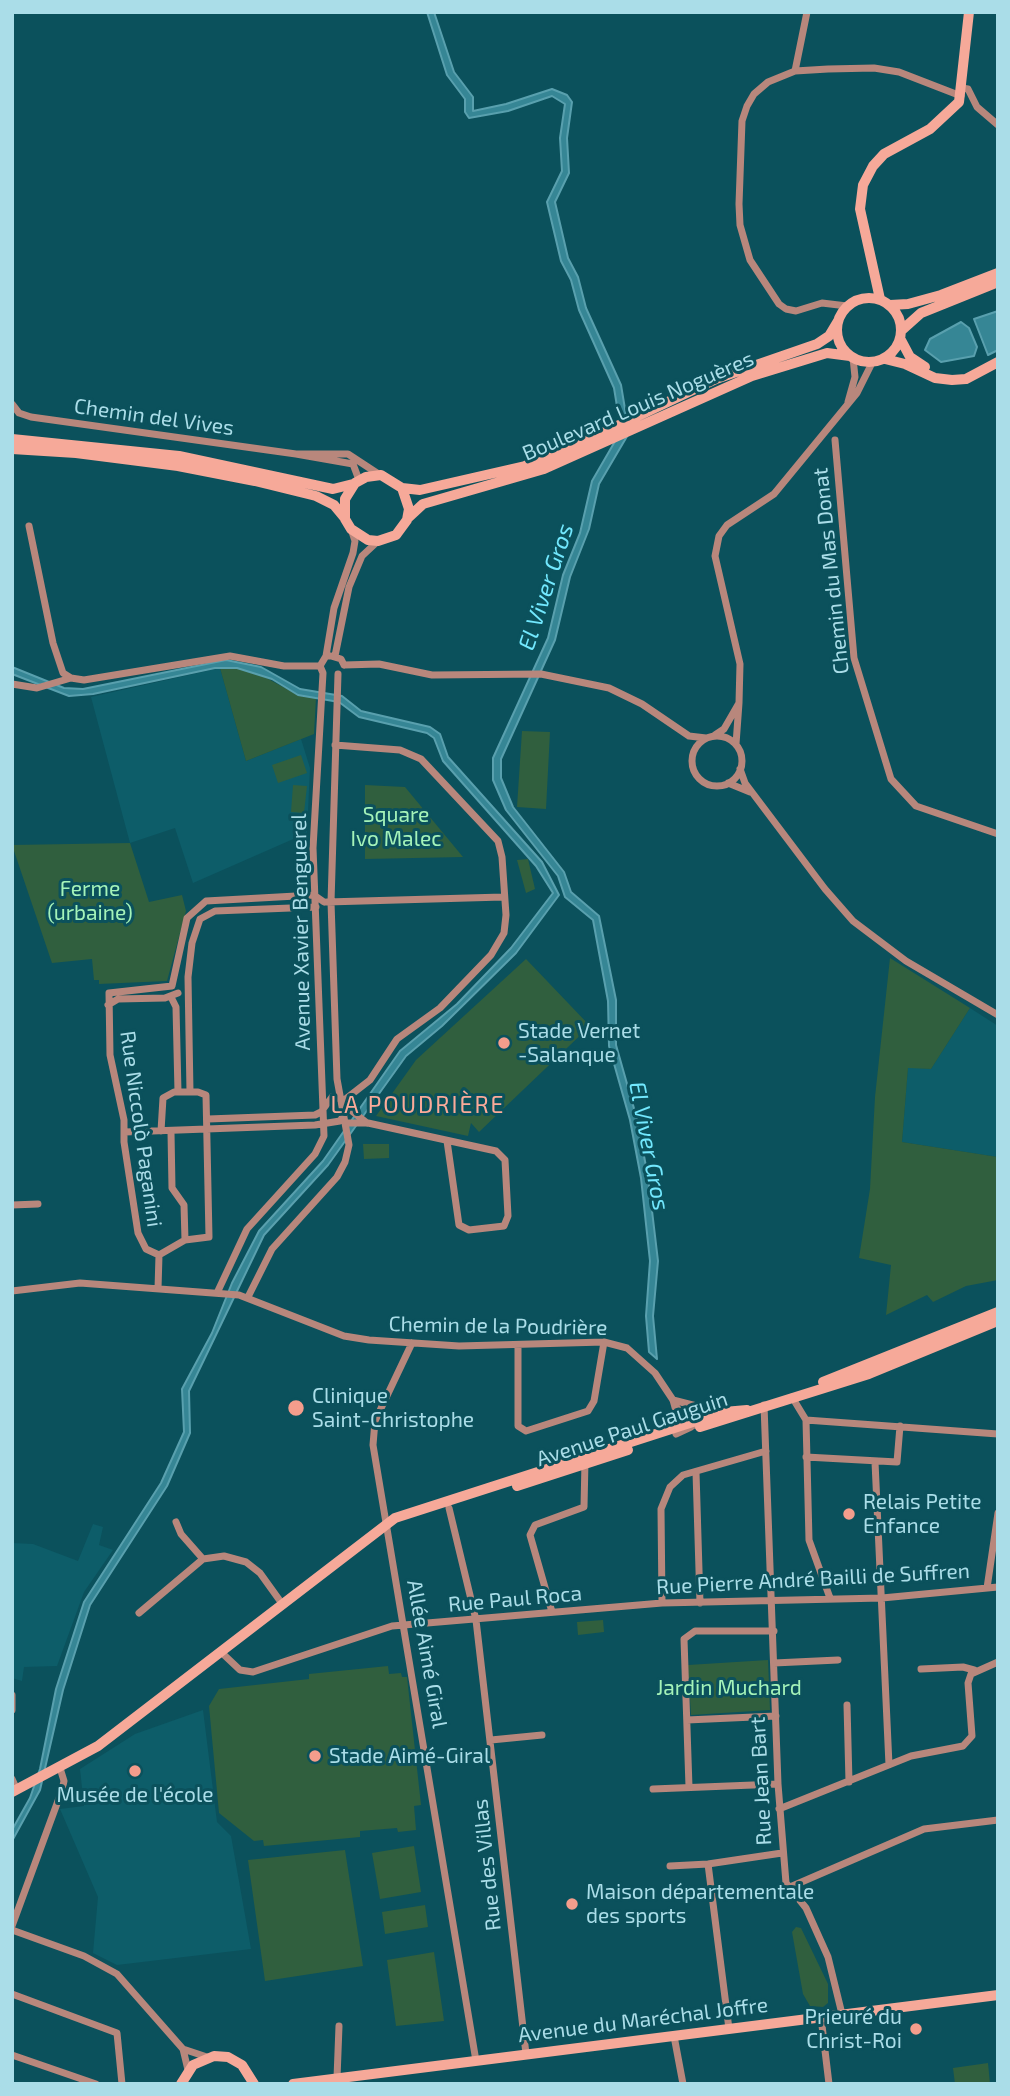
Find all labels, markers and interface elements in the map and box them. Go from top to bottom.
street label: Boulevard Louis Noguères [519,346,757,466]
street label: Chemin del Vives [72,393,236,441]
street label: Chemin du Mas Donat [808,466,854,676]
water label: El Viver Gros [513,520,579,654]
park label: Square Ivo Malec [351,802,441,852]
street label: Avenue Xavier Benguerel [286,813,316,1051]
park label: Ferme (urbaine) [47,876,133,926]
place label: Stade Vernet -Salanque [518,1018,640,1068]
street label: Rue Niccolò Paganini [115,1029,167,1229]
marker: Stade Vernet -Salanque [496,1035,512,1051]
water label: El Viver Gros [623,1079,675,1213]
district label: LA POUDRIÈRE [332,1091,504,1119]
street label: Chemin de la Poudrière [388,1311,608,1341]
place label: Clinique Saint-Christophe [312,1383,474,1433]
street label: Avenue Paul Gauguin [533,1386,731,1472]
marker: Clinique Saint-Christophe [286,1398,306,1418]
place label: Relais Petite Enfance [863,1489,982,1539]
marker: Relais Petite Enfance [841,1506,857,1522]
street label: Rue Pierre André Bailli de Suffren [655,1558,971,1600]
street label: Allée Aimé Giral [402,1578,452,1730]
street label: Rue Paul Roca [447,1581,583,1617]
park label: Jardin Muchard [656,1675,802,1701]
street label: Rue Jean Bart [745,1716,777,1846]
place label: Stade Aimé-Giral [329,1743,490,1769]
marker: Stade Aimé-Giral [307,1748,323,1764]
marker: Musée de l'école [127,1763,143,1779]
place label: Musée de l'école [57,1782,213,1808]
street label: Rue des Villas [468,1798,506,1932]
place label: Maison départementale des sports [586,1879,814,1929]
marker: Maison départementale des sports [564,1896,580,1912]
street label: Avenue du Maréchal Joffre [517,1992,769,2048]
place label: Prieuré du Christ-Roi [805,2004,902,2054]
marker: Prieuré du Christ-Roi [908,2021,924,2037]

